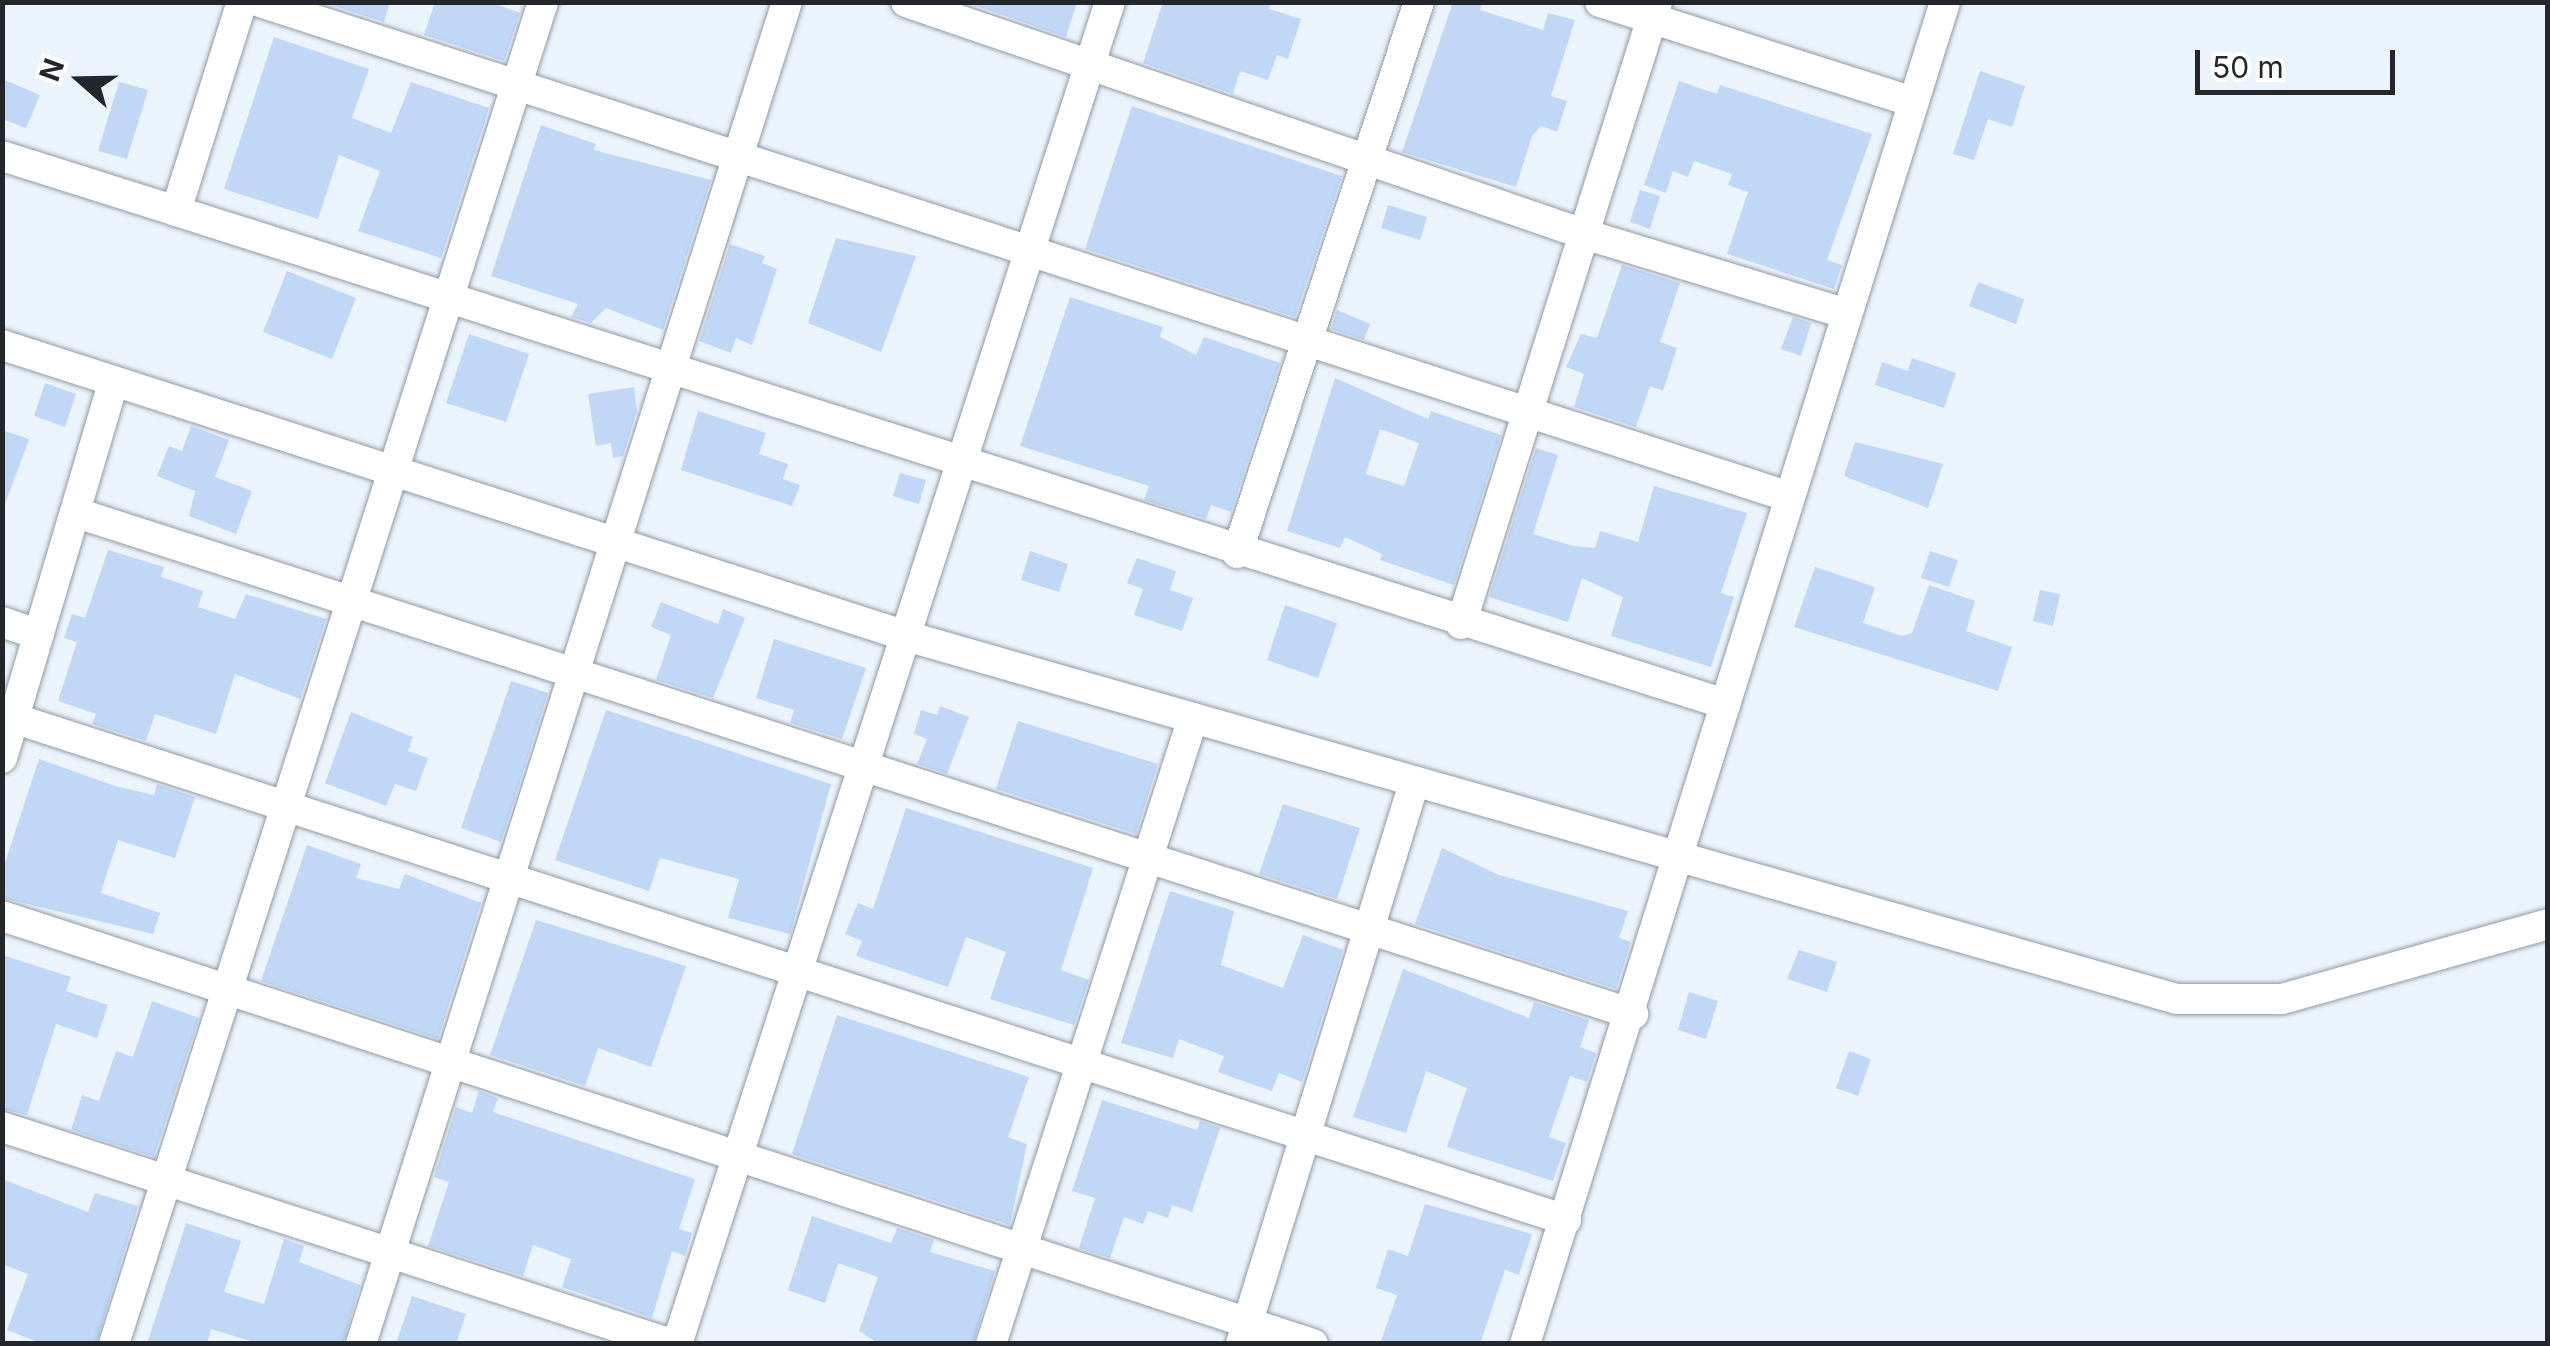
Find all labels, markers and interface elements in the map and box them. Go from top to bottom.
north arrow [30,30,130,130]
scale bar [2200,30,2400,92]
text: 50 m [2212,49,2284,85]
text: N [32,54,71,86]

